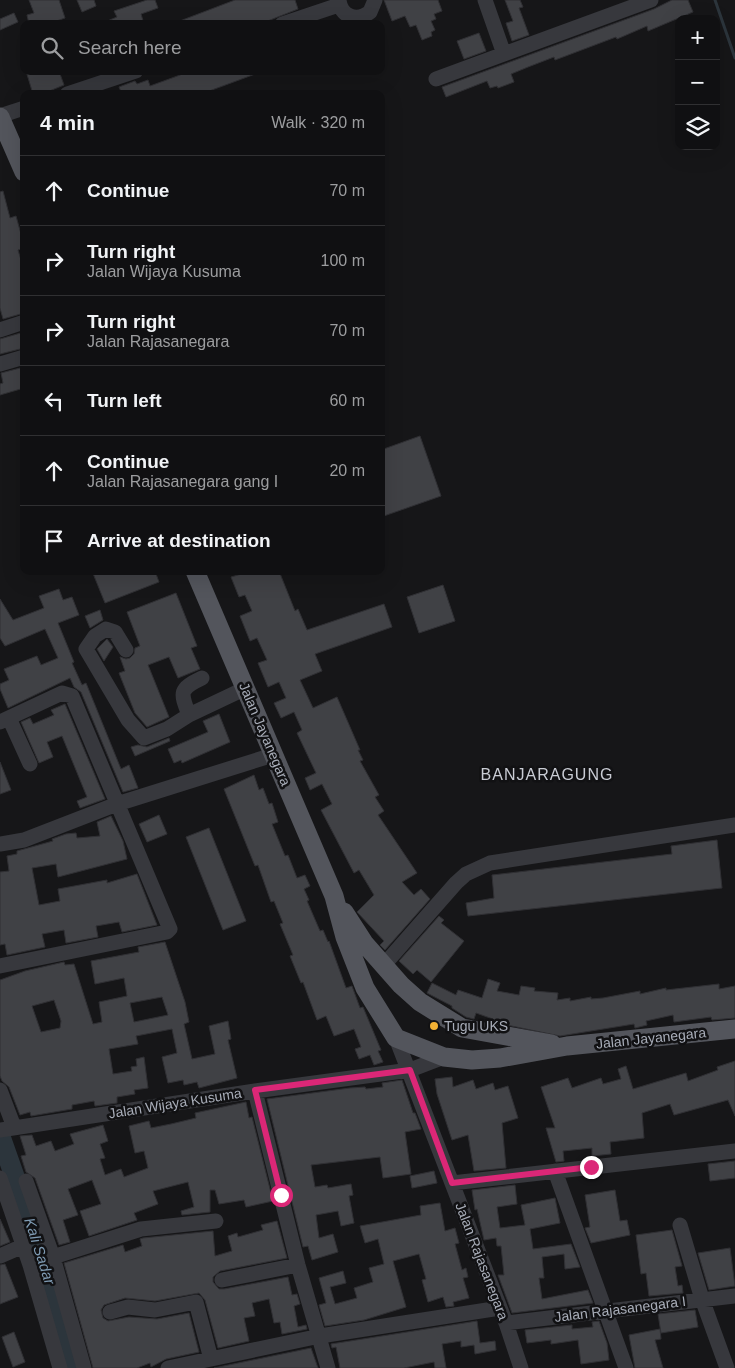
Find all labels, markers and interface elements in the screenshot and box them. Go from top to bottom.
map controls [675,15,720,150]
button: + [675,15,720,60]
search box [20,20,385,75]
icon: search [38,34,66,62]
text: Search here [78,37,182,58]
button: − [675,60,720,105]
button: layers [675,105,720,150]
text: 4 min [40,111,95,134]
text: Walk · 320 m [271,114,365,131]
icon: ahead [40,177,68,205]
text: Continue [87,180,169,201]
text: 70 m [329,182,365,199]
text: Turn right [87,241,175,262]
icon: right [40,247,68,275]
text: 100 m [321,252,365,269]
text: Jalan Wijaya Kusuma [87,263,241,280]
text: Turn right [87,311,175,332]
icon: right [40,317,68,345]
text: 70 m [329,322,365,339]
text: Jalan Rajasanegara [87,333,229,350]
icon: left [40,387,68,415]
text: Turn left [87,390,162,411]
text: 60 m [329,392,365,409]
text: Continue [87,451,169,472]
icon: ahead [40,457,68,485]
text: 20 m [329,462,365,479]
text: Jalan Rajasanegara gang I [87,473,278,490]
icon: arrive [40,527,68,555]
text: Arrive at destination [87,530,271,551]
street label: Jalan Jayanegara [236,680,294,788]
district label: BANJARAGUNG [481,766,613,783]
place label: Tugu UKS [444,1018,508,1034]
marker: Tugu UKS [428,1020,440,1032]
street label: Jalan Jayanegara [595,1024,707,1052]
street label: Jalan Wijaya Kusuma [107,1085,243,1121]
route end [580,1156,603,1179]
route start [270,1184,293,1207]
street label: Jalan Rajasanegara [452,1200,512,1322]
water label: Kali Sadar [21,1215,59,1287]
street label: Jalan Rajasanegara I [553,1293,687,1325]

